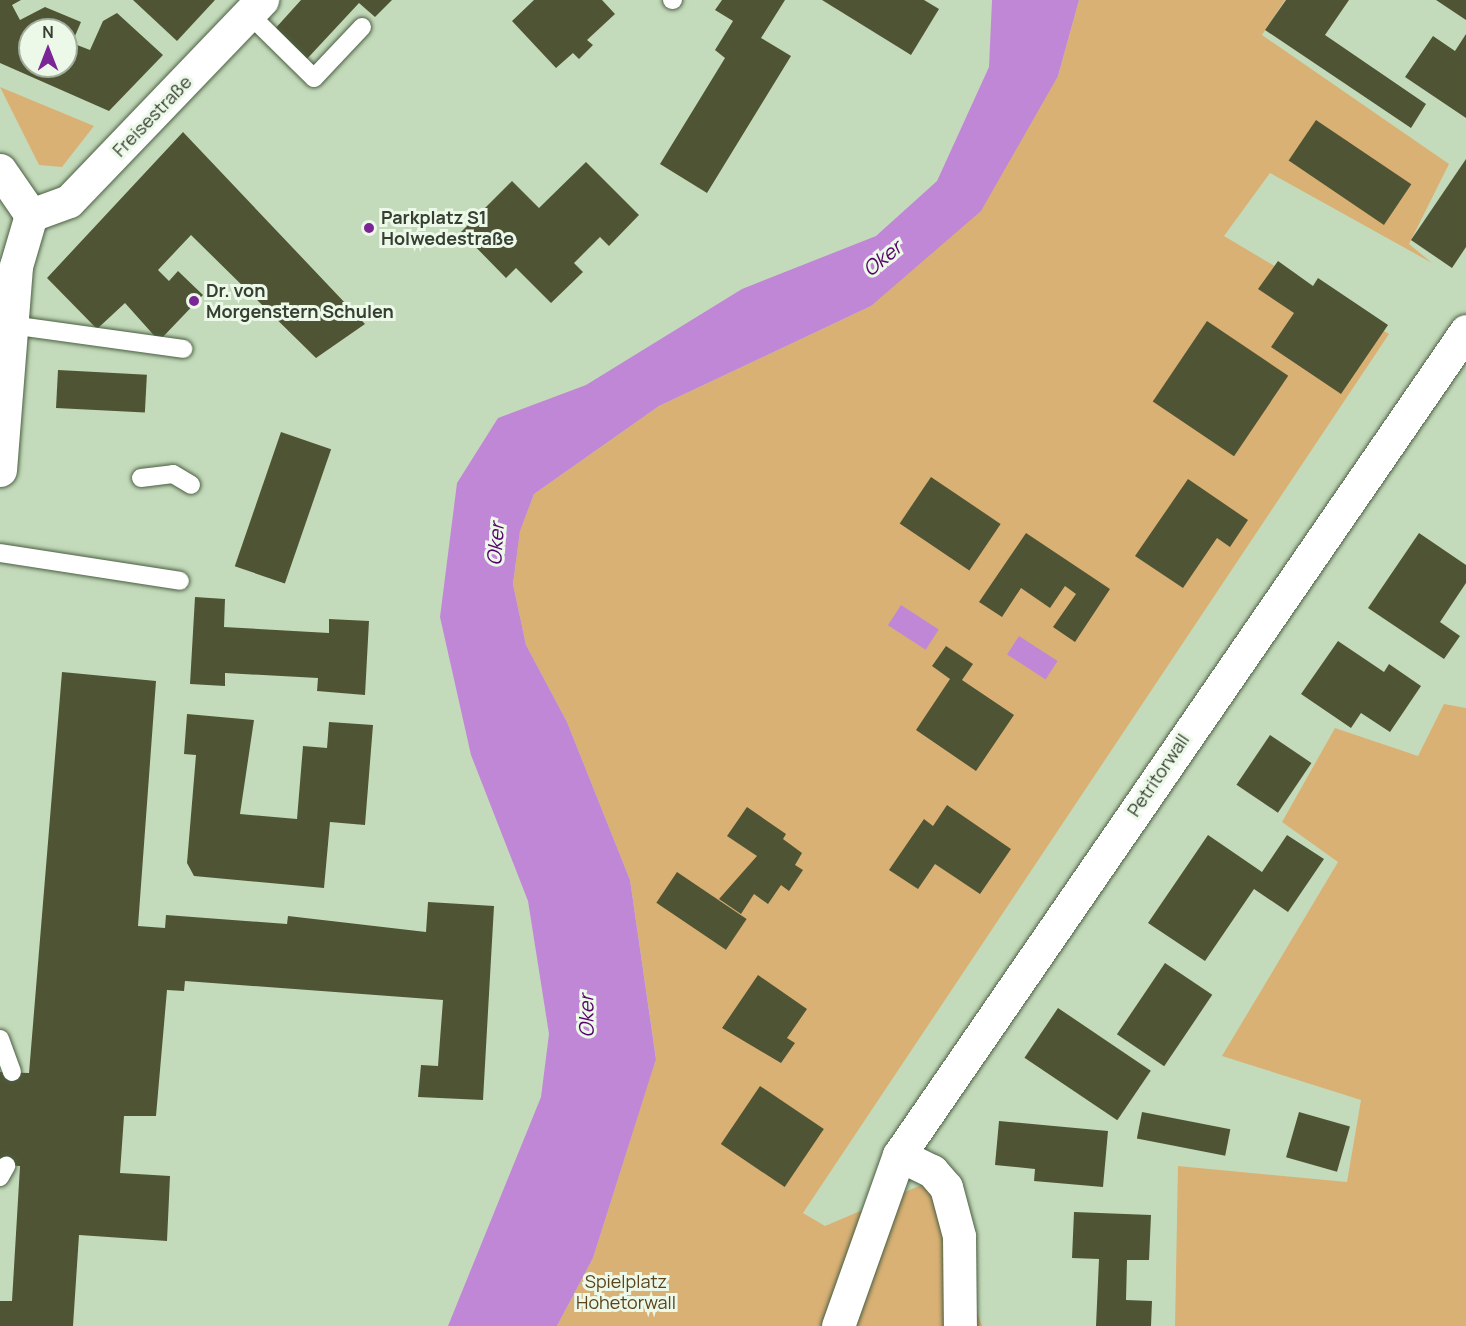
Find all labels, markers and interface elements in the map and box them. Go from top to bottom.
north arrow [18,18,78,78]
text: N [42,21,54,43]
street label: Freisestraße [108,71,196,161]
place label: Parkplatz S1 Holwedestraße [381,207,514,250]
marker: Parkplatz S1 Holwedestraße [362,221,376,235]
water label: Oker [858,235,906,281]
place label: Dr. von Morgenstern Schulen [206,280,394,322]
marker: Dr. von Morgenstern Schulen [187,294,201,308]
water label: Oker [482,522,508,566]
street label: Petritorwall [1123,730,1193,820]
water label: Oker [574,994,598,1038]
park label: Spielplatz Hohetorwall [576,1271,676,1314]

